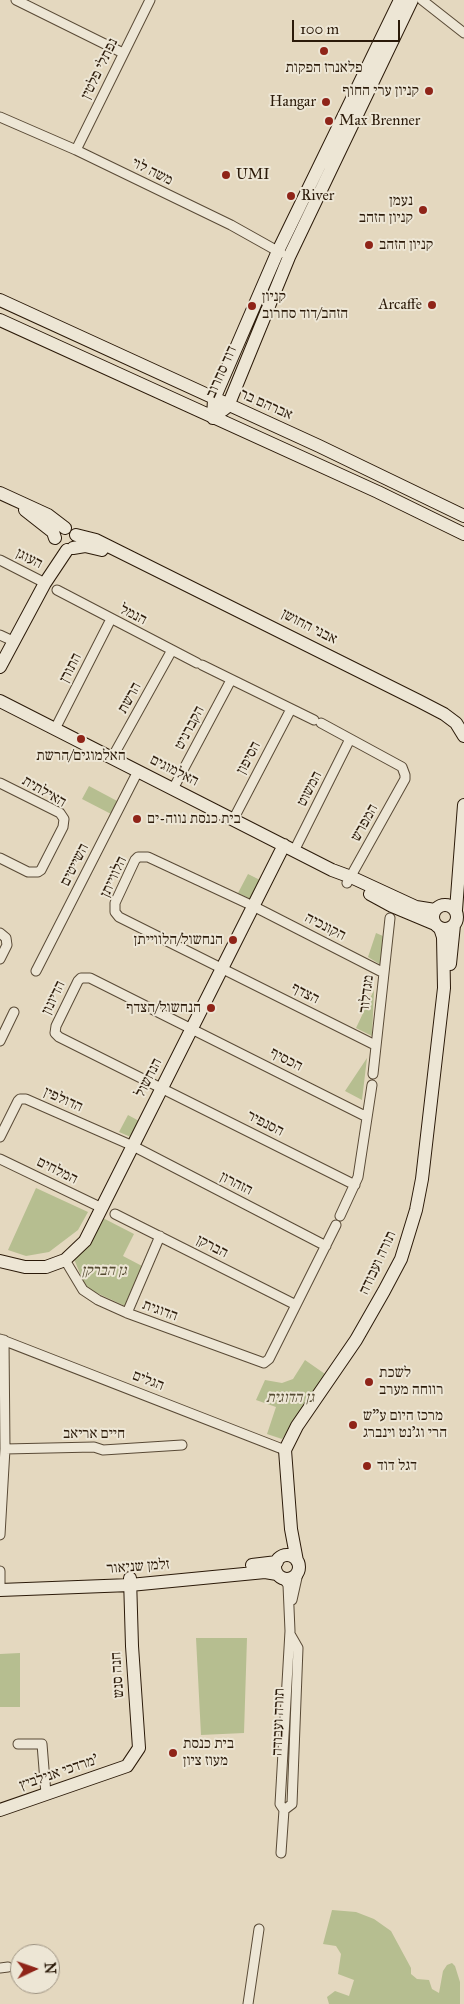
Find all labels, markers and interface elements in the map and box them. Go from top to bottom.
scale bar [294,10,402,42]
text: 100 m [300,20,339,38]
street label: נפתלי פלטין [77,35,123,103]
marker: פלאנרז הפקות [318,45,330,57]
place label: פלאנרז הפקות [286,59,362,77]
place label: קניון ערי החוף [343,82,419,100]
marker: קניון ערי החוף [423,85,435,97]
place label: Hangar [270,93,316,111]
marker: Hangar [320,96,332,108]
place label: Max Brenner [339,112,420,130]
marker: Max Brenner [323,115,335,127]
street label: משה לוי [128,154,176,190]
place label: UMI [236,166,270,184]
marker: UMI [220,169,232,181]
place label: River [301,187,334,205]
marker: River [285,190,297,202]
place label: נעמן קניון הזהב [359,192,413,227]
marker: נעמן קניון הזהב [417,204,429,216]
place label: קניון הזהב [379,236,433,254]
marker: קניון הזהב [363,239,375,251]
place label: קניון הזהב/דוד סחרוב [262,288,348,323]
place label: Arcaffe [378,296,422,314]
marker: Arcaffe [426,299,438,311]
marker: קניון הזהב/דוד סחרוב [246,300,258,312]
street label: דוד סחרוב [203,343,241,401]
street label: אברהם בר [237,385,295,425]
street label: העוגן [13,545,45,573]
street label: הנמל [116,601,150,629]
street label: אבני החושן [278,605,340,649]
street label: התורן [56,650,86,686]
street label: הרשת [114,679,146,717]
street label: הקברניט [171,703,209,753]
marker: האלמוגים/הרשת [75,733,87,745]
street label: הסיפון [233,738,265,778]
place label: האלמוגים/הרשת [36,747,126,765]
street label: האלמוגים [147,751,201,791]
street label: המשוט [294,768,326,810]
street label: האילתית [19,772,69,812]
street label: המפרש [347,801,383,845]
place label: בית כנסת נווה-ים [147,810,241,828]
marker: בית כנסת נווה-ים [131,813,143,825]
street label: השייטים [57,841,93,889]
street label: הלווייתן [97,854,131,900]
street label: הקונכיה [301,909,349,945]
place label: הנחשול/הלווייתן [134,931,223,949]
marker: הנחשול/הלווייתן [227,934,239,946]
street label: מגדלור [356,974,378,1014]
street label: הדיונון [38,978,70,1018]
street label: הצדף [288,979,322,1009]
place label: הנחשול/הצדף [126,999,201,1017]
marker: הנחשול/הצדף [205,1002,217,1014]
street label: הכסיף [267,1044,305,1076]
street label: הנחשול [132,1055,166,1101]
street label: הדולפין [41,1083,85,1117]
street label: הסנפיר [243,1107,287,1141]
street label: המלחים [33,1153,81,1189]
street label: הזהרון [217,1168,255,1200]
street label: תורה ועבודה [355,1228,401,1298]
street label: הברקן [193,1231,231,1263]
park label: גן הברקן [81,1262,127,1280]
street label: הדוגית [140,1296,180,1326]
place label: לשכת רווחה מערב [379,1364,443,1399]
street label: הגלים [130,1367,166,1395]
marker: לשכת רווחה מערב [363,1376,375,1388]
park label: גן הדוגית [266,1389,314,1407]
place label: מרכז היום ע"ש הרי וג'נט וינברג [363,1407,447,1442]
marker: מרכז היום ע"ש הרי וג'נט וינברג [347,1419,359,1431]
street label: חיים אריאב [63,1425,125,1443]
place label: דגל דוד [377,1457,417,1475]
marker: דגל דוד [361,1460,373,1472]
street label: זלמן שניאור [106,1556,170,1578]
street label: חנה סנש [107,1651,129,1699]
street label: תורה ועבודה [269,1688,289,1756]
place label: בית כנסת מעוז ציון [183,1735,234,1770]
marker: בית כנסת מעוז ציון [167,1747,179,1759]
street label: מרדכי אנילביץ' [17,1751,101,1795]
north arrow [10,1944,60,1994]
text: N [41,1962,58,1975]

